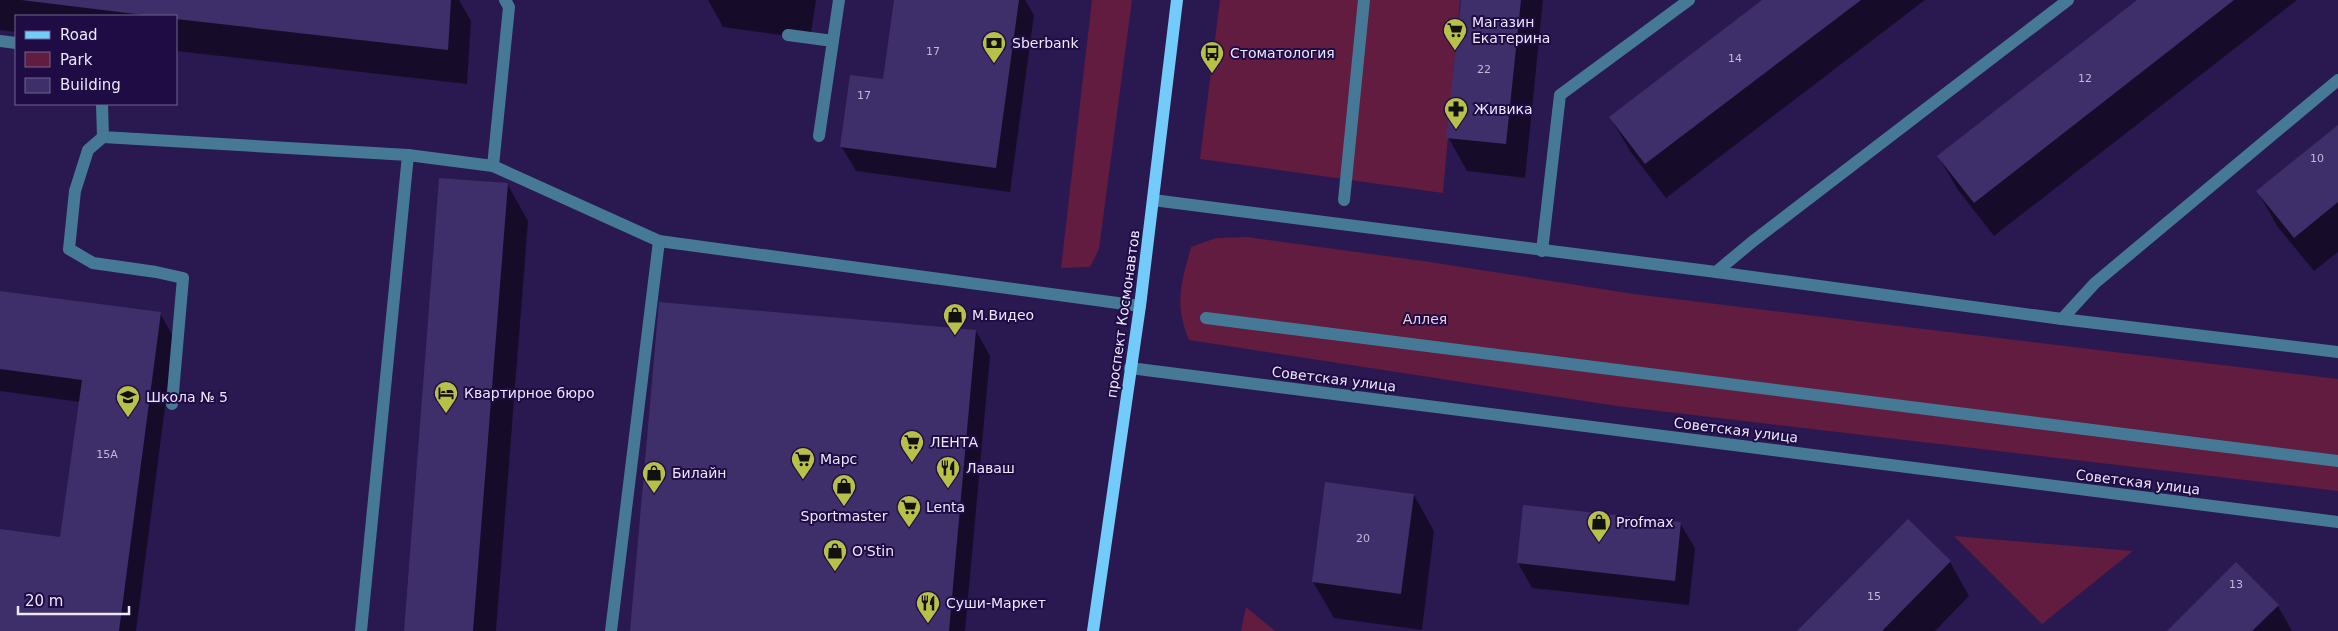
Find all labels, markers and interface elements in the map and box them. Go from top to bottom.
place label: Магазин Екатерина [1472,14,1550,46]
legend [15,15,178,105]
supermarket icon: Магазин Екатерина [1442,17,1468,51]
text: Road [60,26,98,44]
bank icon: Sberbank [981,30,1007,64]
place label: Sberbank [1012,35,1079,51]
bus stop icon: Стоматология [1199,40,1225,74]
house number: 17 [926,45,940,58]
place label: Стоматология [1230,45,1335,61]
text: Park [60,51,93,69]
house number: 14 [1728,52,1742,65]
house number: 22 [1477,63,1491,76]
house number: 12 [2078,72,2092,85]
text: Building [60,76,121,94]
house number: 17 [857,89,871,102]
pharmacy icon: Живика [1443,96,1469,130]
place label: Живика [1474,101,1533,117]
house number: 10 [2310,152,2324,165]
street label: проспект Космонавтов [1103,229,1143,399]
shop icon: М.Видео [942,302,968,336]
place label: М.Видео [972,307,1034,323]
park label: Аллея [1403,311,1447,327]
street label: Советская улица [1271,363,1397,395]
hotel icon: Квартирное бюро [433,380,459,414]
school or university icon: Школа № 5 [115,384,141,418]
place label: Квартирное бюро [464,385,594,401]
place label: Школа № 5 [146,389,228,405]
street label: Советская улица [1673,414,1799,446]
supermarket icon: ЛЕНТА [899,429,925,463]
place label: ЛЕНТА [930,434,978,450]
supermarket icon: Марс [790,446,816,480]
house number: 15А [96,448,118,461]
place label: Марс [820,451,857,467]
restaurant icon: Лаваш [935,455,961,489]
shop icon: Билайн [641,460,667,494]
place label: Лаваш [966,460,1015,476]
place label: Билайн [672,465,726,481]
street label: Советская улица [2075,466,2201,498]
shop icon: Sportmaster [831,473,857,507]
supermarket icon: Lenta [896,494,922,528]
place label: Lenta [926,499,965,515]
place label: Sportmaster [801,508,888,524]
shop icon: Profmax [1586,509,1612,543]
place label: Profmax [1616,514,1674,530]
house number: 20 [1356,532,1370,545]
shop icon: O'Stin [822,538,848,572]
place label: O'Stin [852,543,894,559]
house number: 13 [2229,578,2243,591]
scale bar [18,584,129,616]
restaurant icon: Суши-Маркет [915,590,941,624]
house number: 15 [1867,590,1881,603]
text: 20 m [25,592,63,610]
place label: Суши-Маркет [946,595,1046,611]

